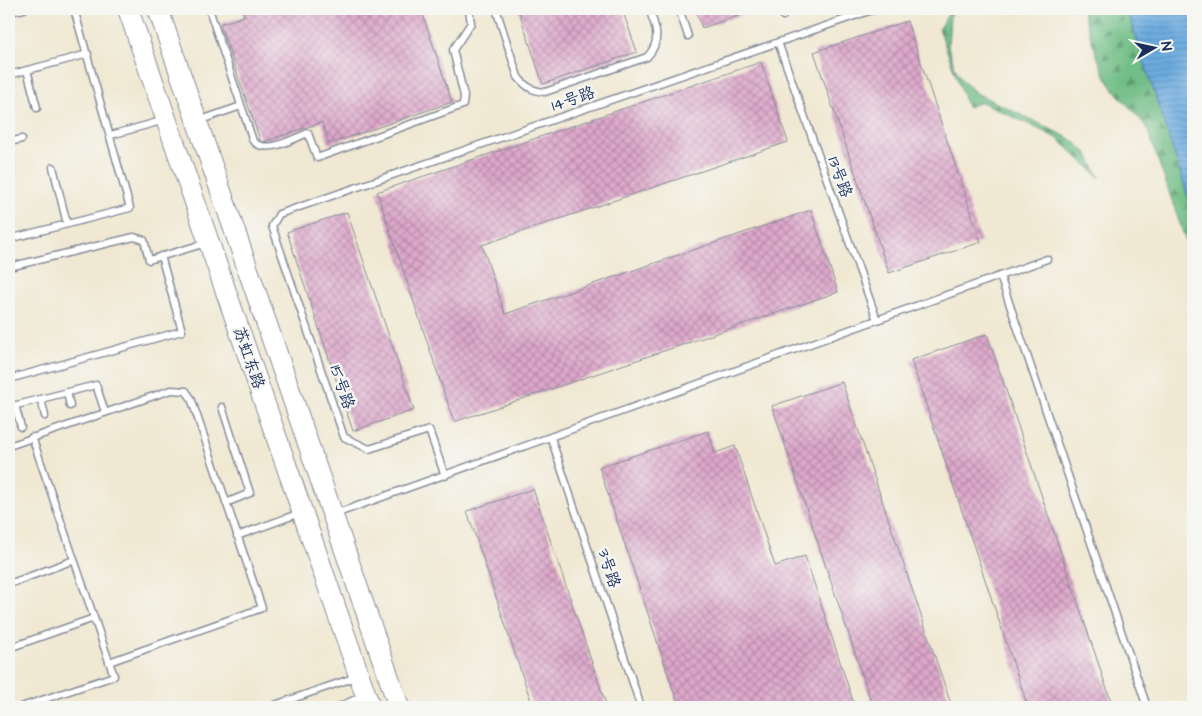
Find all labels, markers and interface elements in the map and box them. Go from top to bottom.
north arrow [1130,22,1180,72]
text: N [1155,40,1176,52]
street label: 14号路 [548,81,598,117]
street label: 13号路 [822,153,858,201]
street label: 苏虹东路 [228,324,270,392]
street label: 15号路 [324,362,360,412]
street label: 3号路 [592,546,626,590]

